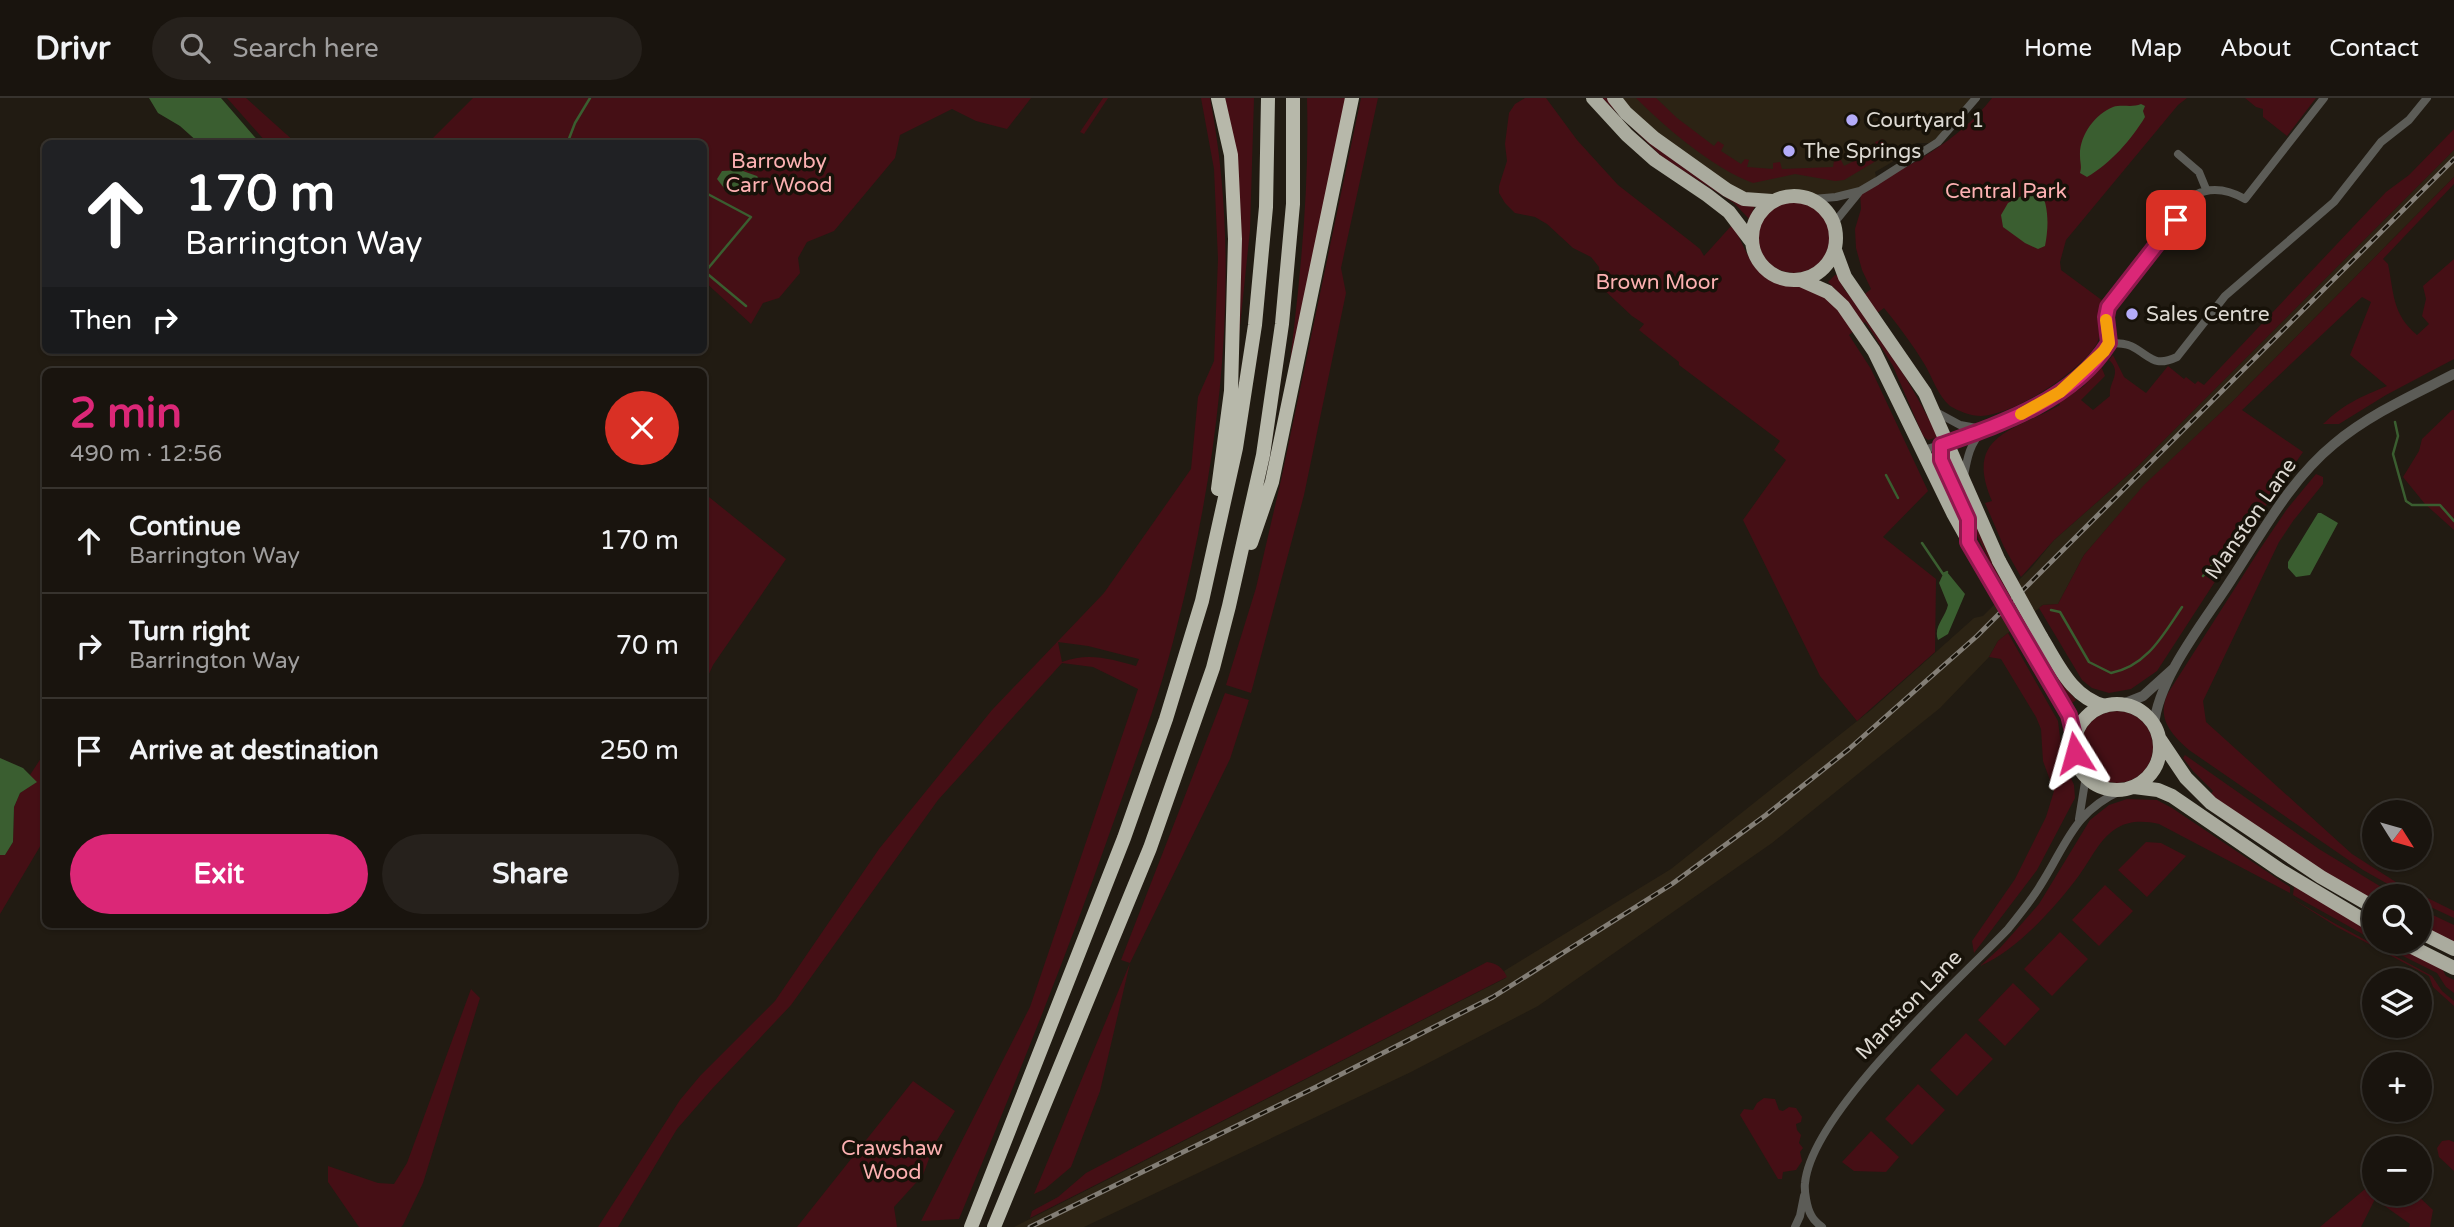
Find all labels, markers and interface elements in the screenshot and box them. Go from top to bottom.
search box [152,17,642,80]
text: Drivr [35,29,110,68]
icon: search [176,29,214,67]
text: Search here [232,33,379,64]
text: Home [2024,34,2092,63]
text: Map [2130,34,2182,63]
text: About [2220,34,2291,63]
text: Contact [2329,34,2419,63]
place label: Courtyard 1 [1866,108,1984,133]
marker: Courtyard 1 [1844,112,1860,128]
place label: The Springs [1803,139,1921,164]
marker: The Springs [1781,143,1797,159]
park label: Barrowby Carr Wood [725,149,833,198]
text: 170 m [185,165,335,224]
icon: ahead [70,168,161,259]
park label: Central Park [1945,179,2067,204]
pin [2146,190,2206,250]
icon: arrive [2157,201,2195,239]
text: Barrington Way [185,225,423,263]
park label: Brown Moor [1595,270,1719,295]
icon: right [146,301,184,339]
place label: Sales Centre [2146,302,2270,327]
text: Then [70,305,132,336]
marker: Sales Centre [2124,306,2140,322]
text: 2 min [70,388,182,439]
button: close [605,391,679,465]
text: 490 m · 12:56 [70,440,222,468]
street label: Manston Lane [2200,453,2302,584]
text: Continue [129,511,241,542]
icon: ahead [70,522,108,560]
text: 170 m [599,525,679,556]
text: Barrington Way [129,542,300,570]
text: Turn right [129,616,250,647]
icon: right [70,627,108,665]
text: 70 m [616,630,679,661]
text: Barrington Way [129,647,300,675]
position arrow [2038,716,2112,790]
icon: arrive [70,732,108,770]
text: Arrive at destination [129,735,379,766]
text: 250 m [599,735,679,766]
north arrow [2362,800,2432,870]
map controls [2362,800,2432,1206]
button: Exit [70,834,368,914]
button: Share [382,834,679,914]
button: search [2362,884,2432,954]
street label: Manston Lane [1851,945,1968,1065]
button: layers [2362,968,2432,1038]
button: + [2362,1052,2432,1122]
park label: Crawshaw Wood [841,1136,943,1185]
button: − [2362,1136,2432,1206]

